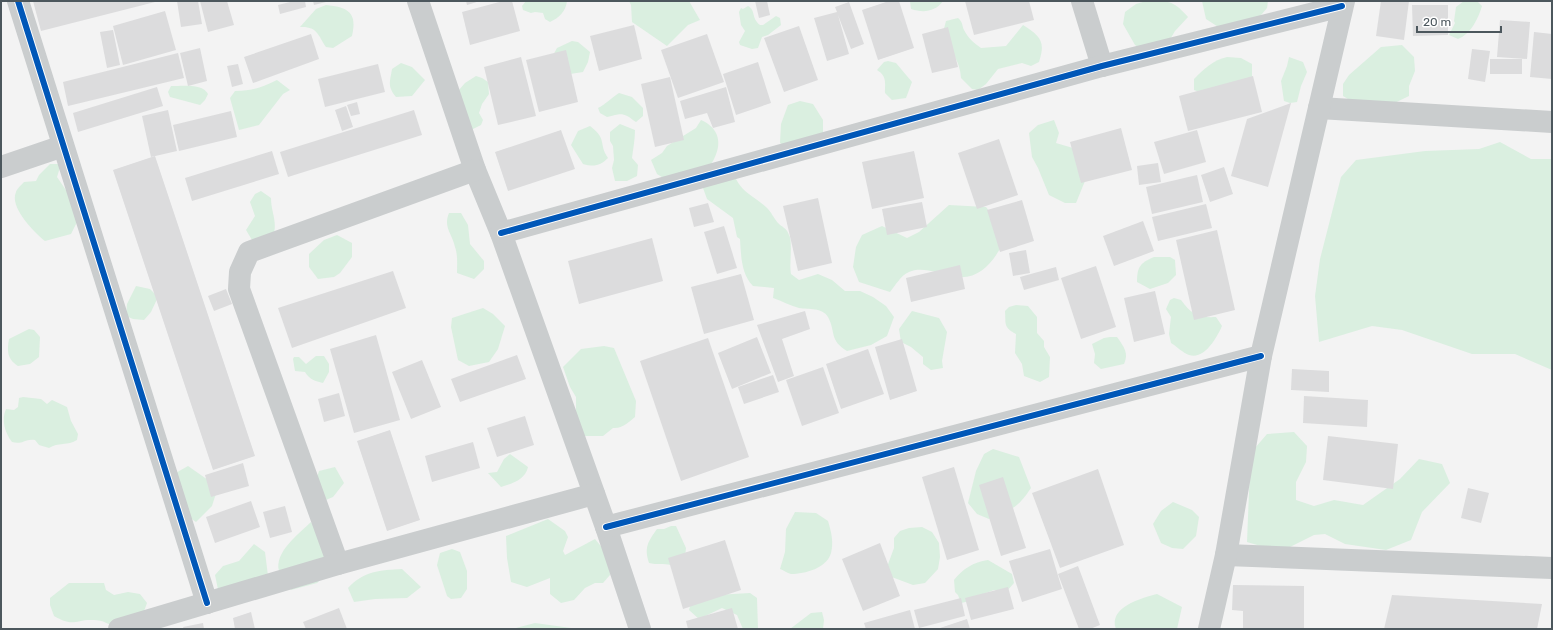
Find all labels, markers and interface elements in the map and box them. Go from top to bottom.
scale bar [1417,8,1501,34]
text: 20 m [1423,15,1451,29]

